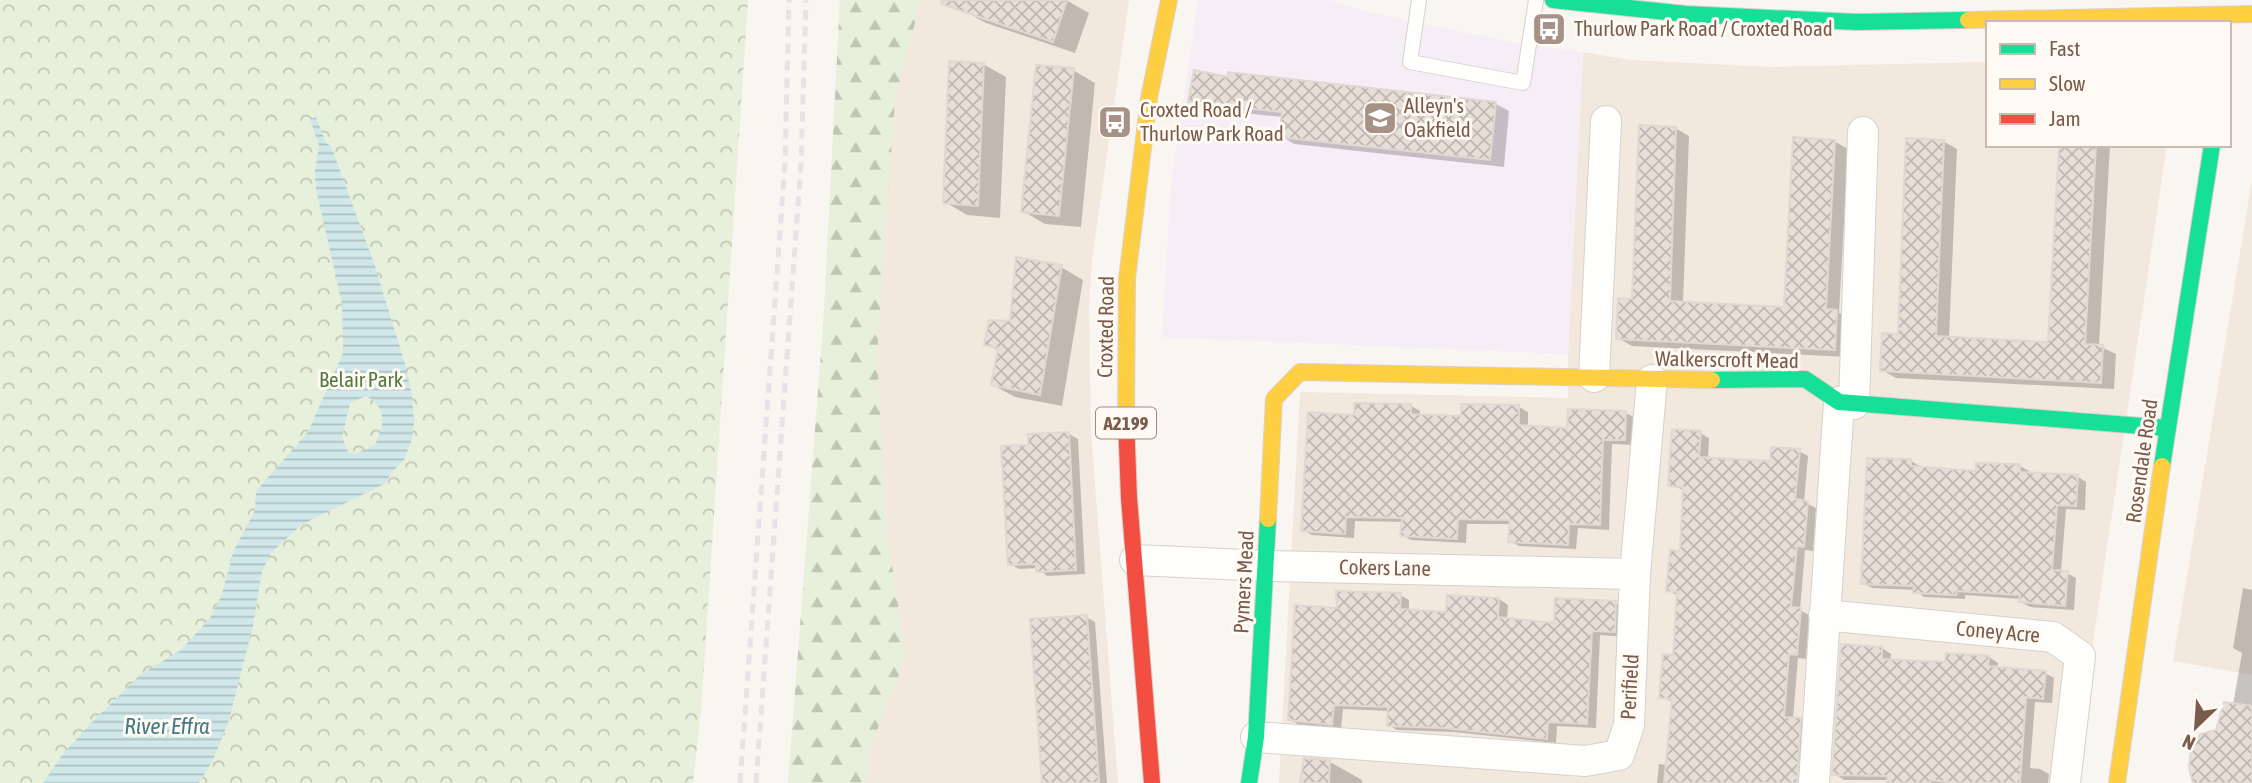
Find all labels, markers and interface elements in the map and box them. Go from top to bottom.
bus stop icon: Thurlow Park Road / Croxted Road [1530,10,1568,48]
place label: Thurlow Park Road / Croxted Road [1574,16,1833,40]
legend [1986,21,2231,147]
text: Fast [2049,36,2080,60]
text: Slow [2049,71,2086,95]
place label: Alleyn's Oakfield [1404,93,1471,141]
place label: Croxted Road / Thurlow Park Road [1140,97,1284,145]
school or university icon: Alleyn's Oakfield [1361,99,1399,137]
bus stop icon: Croxted Road / Thurlow Park Road [1096,103,1134,141]
text: Jam [2049,106,2081,130]
street label: Croxted Road [1092,276,1118,378]
street label: Walkerscroft Mead [1655,346,1799,372]
park label: Belair Park [319,367,403,391]
street label: Rosendale Road [2120,397,2162,524]
road number: A2199 [1096,408,1156,438]
street label: Pymers Mead [1228,530,1258,634]
street label: Cokers Lane [1339,554,1431,580]
street label: Coney Acre [1955,615,2041,647]
street label: Perifield [1615,653,1643,721]
north arrow [2161,692,2231,762]
water label: River Effra [124,713,210,739]
text: N [2179,730,2199,755]

